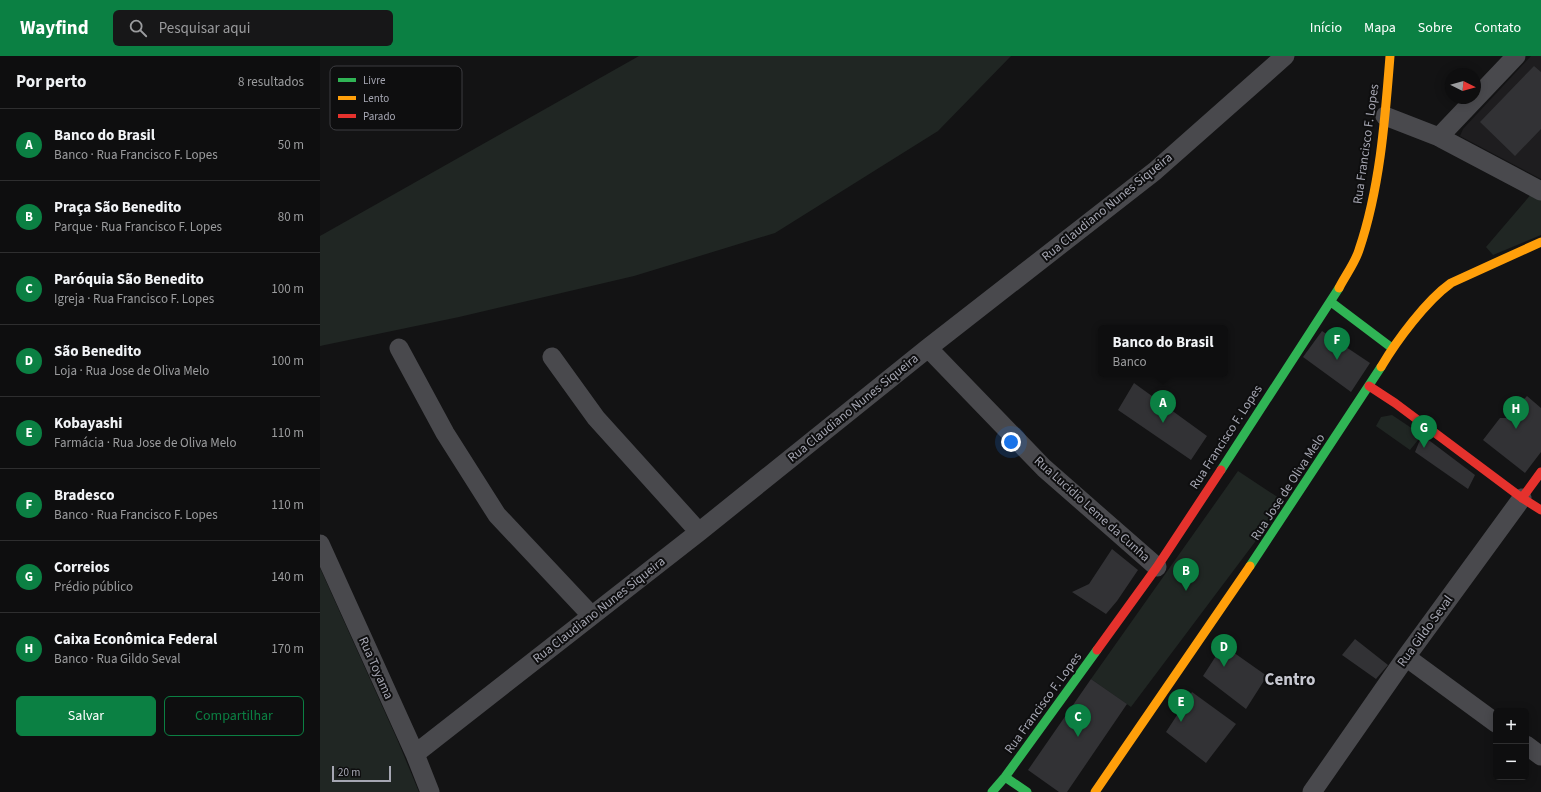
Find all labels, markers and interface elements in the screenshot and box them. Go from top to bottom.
search box [113,10,393,46]
text: Wayfind [20,15,89,42]
icon: search [127,17,149,39]
text: Pesquisar aqui [159,18,250,39]
text: Início [1310,18,1342,38]
text: Mapa [1364,18,1396,38]
text: Sobre [1418,18,1452,38]
text: Contato [1474,18,1521,38]
legend [330,66,462,130]
north arrow [1445,68,1481,104]
text: Por perto [16,70,86,94]
text: 8 resultados [238,73,304,91]
text: Livre [363,73,386,88]
street label: Rua Francisco F. Lopes [1349,82,1383,205]
text: Lento [363,91,389,106]
text: Parado [363,109,396,124]
text: Banco do Brasil [54,125,155,146]
text: A [25,136,33,154]
text: 50 m [278,136,304,154]
text: Banco · Rua Francisco F. Lopes [54,146,218,164]
street label: Rua Claudiano Nunes Siqueira [1038,149,1176,265]
text: Praça São Benedito [54,197,181,218]
text: B [25,208,33,226]
text: 80 m [278,208,304,226]
text: Parque · Rua Francisco F. Lopes [54,218,222,236]
text: Paróquia São Benedito [54,269,204,290]
text: C [25,280,33,298]
text: 100 m [271,280,304,298]
text: Igreja · Rua Francisco F. Lopes [54,290,214,308]
popup [1098,325,1228,377]
pin: F [1324,327,1350,360]
text: Banco do Brasil [1112,332,1214,353]
text: São Benedito [54,341,141,362]
street label: Rua Claudiano Nunes Siqueira [784,350,922,466]
text: D [25,352,33,370]
text: 100 m [271,352,304,370]
text: Banco [1112,353,1147,371]
text: Loja · Rua Jose de Oliva Melo [54,362,209,380]
street label: Rua Francisco F. Lopes [1185,381,1267,493]
pin: A [1150,390,1176,423]
pin: H [1503,396,1529,429]
text: Kobayashi [54,413,122,434]
pin: G [1411,415,1437,448]
text: E [25,424,33,442]
text: 110 m [271,424,304,442]
street label: Rua Jose de Oliva Melo [1247,430,1329,544]
your location [1001,432,1021,452]
text: Farmácia · Rua Jose de Oliva Melo [54,434,236,452]
street label: Rua Lucidio Leme da Cunha [1030,452,1154,566]
text: Bradesco [54,485,114,506]
text: F [26,496,32,514]
text: 110 m [271,496,304,514]
text: Banco · Rua Francisco F. Lopes [54,506,218,524]
street label: Rua Claudiano Nunes Siqueira [529,553,669,667]
text: Correios [54,557,110,578]
pin: B [1173,558,1199,591]
text: G [25,568,33,586]
text: 140 m [271,568,304,586]
text: Prédio público [54,578,133,596]
street label: Rua Gildo Seval [1393,592,1457,670]
text: Caixa Econômica Federal [54,629,217,650]
street label: Rua Toyama [354,634,398,702]
pin: D [1211,634,1237,667]
text: H [25,640,33,658]
text: 170 m [271,640,304,658]
street label: Rua Francisco F. Lopes [1000,648,1086,757]
text: Banco · Rua Gildo Seval [54,650,181,668]
district label: Centro [1265,668,1315,692]
pin: E [1168,689,1194,722]
button: Salvar [16,696,156,736]
button: Compartilhar [164,696,304,736]
pin: C [1065,704,1091,737]
map controls [1493,708,1529,780]
button: + [1493,708,1529,744]
button: − [1493,744,1529,780]
scale bar [332,764,391,783]
text: 20 m [338,765,360,780]

